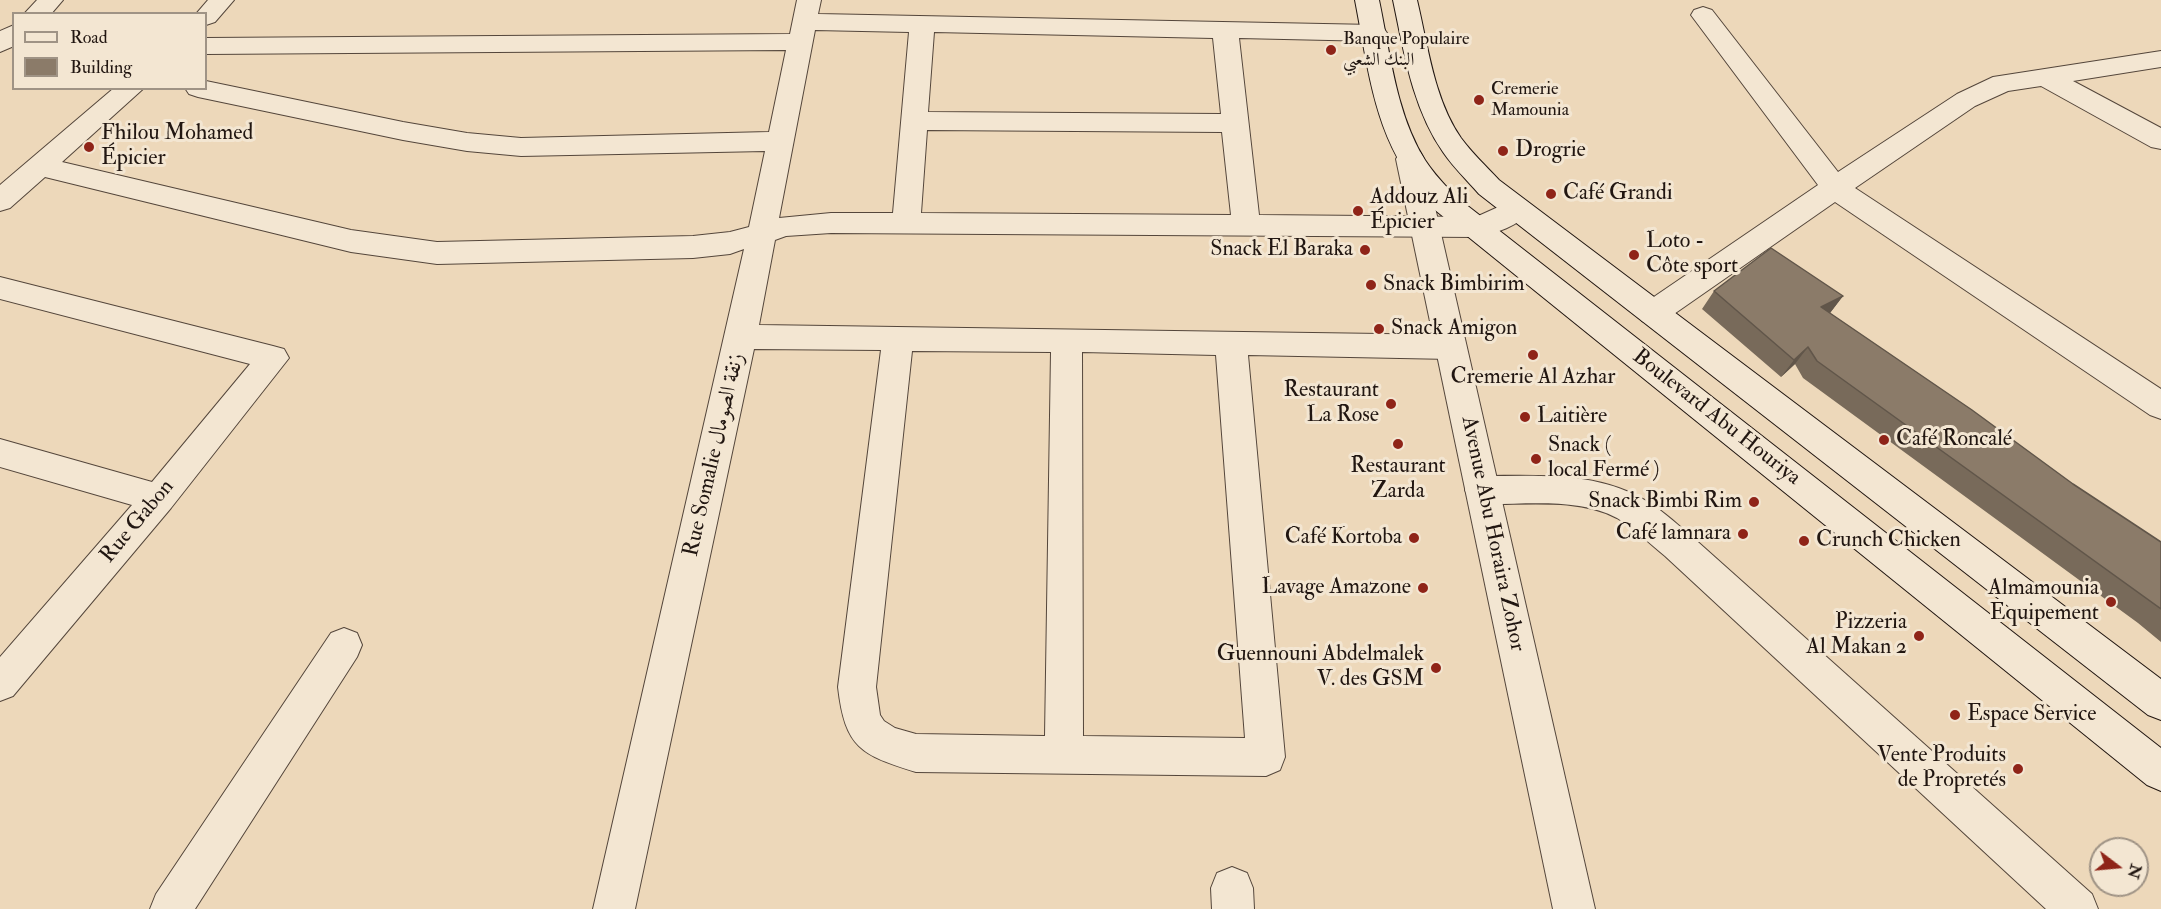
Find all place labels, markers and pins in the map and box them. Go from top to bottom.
place label: Banque Populaire البنك الشعبي [1343,29,1469,72]
marker: Banque Populaire البنك الشعبي [1324,43,1338,57]
place label: Cremerie Mamounia [1491,79,1569,122]
marker: Cremerie Mamounia [1472,93,1486,107]
place label: Fhilou Mohamed Épicier [101,121,253,172]
place label: Drogrie [1515,138,1586,164]
marker: Fhilou Mohamed Épicier [82,140,96,154]
marker: Drogrie [1496,144,1510,158]
place label: Café Grandi [1563,181,1673,207]
place label: Addouz Ali Épicier [1370,185,1468,236]
marker: Café Grandi [1544,187,1558,201]
marker: Addouz Ali Épicier [1351,204,1365,218]
place label: Loto - Côte sport [1646,229,1738,280]
place label: Snack El Baraka [1210,237,1353,263]
marker: Snack El Baraka [1358,243,1372,257]
marker: Loto - Côte sport [1627,248,1641,262]
place label: Snack Bimbirim [1383,272,1524,298]
marker: Snack Bimbirim [1364,278,1378,292]
place label: Snack Amigon [1391,316,1517,342]
marker: Snack Amigon [1372,322,1386,336]
marker: Cremerie Al Azhar [1526,348,1540,362]
place label: Cremerie Al Azhar [1451,365,1615,391]
place label: Restaurant La Rose [1284,378,1379,430]
marker: Restaurant La Rose [1384,397,1398,411]
place label: Laitière [1537,404,1607,430]
marker: Laitière [1518,410,1532,424]
place label: Café Roncalé [1896,427,2012,453]
place label: Snack ( local Fermé ) [1548,433,1660,484]
marker: Café Roncalé [1877,433,1891,447]
marker: Restaurant Zarda [1391,437,1405,451]
marker: Snack ( local Fermé ) [1529,452,1543,466]
place label: Restaurant Zarda [1350,454,1446,506]
place label: Snack Bimbi Rim [1588,489,1742,515]
marker: Snack Bimbi Rim [1747,495,1761,509]
place label: Café lamnara [1616,521,1731,547]
place label: Café Kortoba [1285,525,1402,551]
marker: Café lamnara [1736,527,1750,541]
place label: Crunch Chicken [1816,528,1961,554]
marker: Café Kortoba [1407,531,1421,545]
marker: Crunch Chicken [1797,534,1811,548]
place label: Lavage Amazone [1261,575,1411,601]
place label: Almamounia Equipement [1988,576,2099,628]
marker: Lavage Amazone [1416,581,1430,595]
marker: Almamounia Equipement [2104,595,2118,609]
place label: Pizzeria Al Makan 2 [1806,610,1907,662]
marker: Pizzeria Al Makan 2 [1912,629,1926,643]
place label: Guennouni Abdelmalek V. des GSM [1217,642,1424,694]
marker: Guennouni Abdelmalek V. des GSM [1429,661,1443,675]
place label: Espace Service [1967,702,2096,728]
marker: Espace Service [1948,708,1962,722]
place label: Vente Produits de Propretés [1877,743,2006,794]
marker: Vente Produits de Propretés [2011,762,2025,776]

